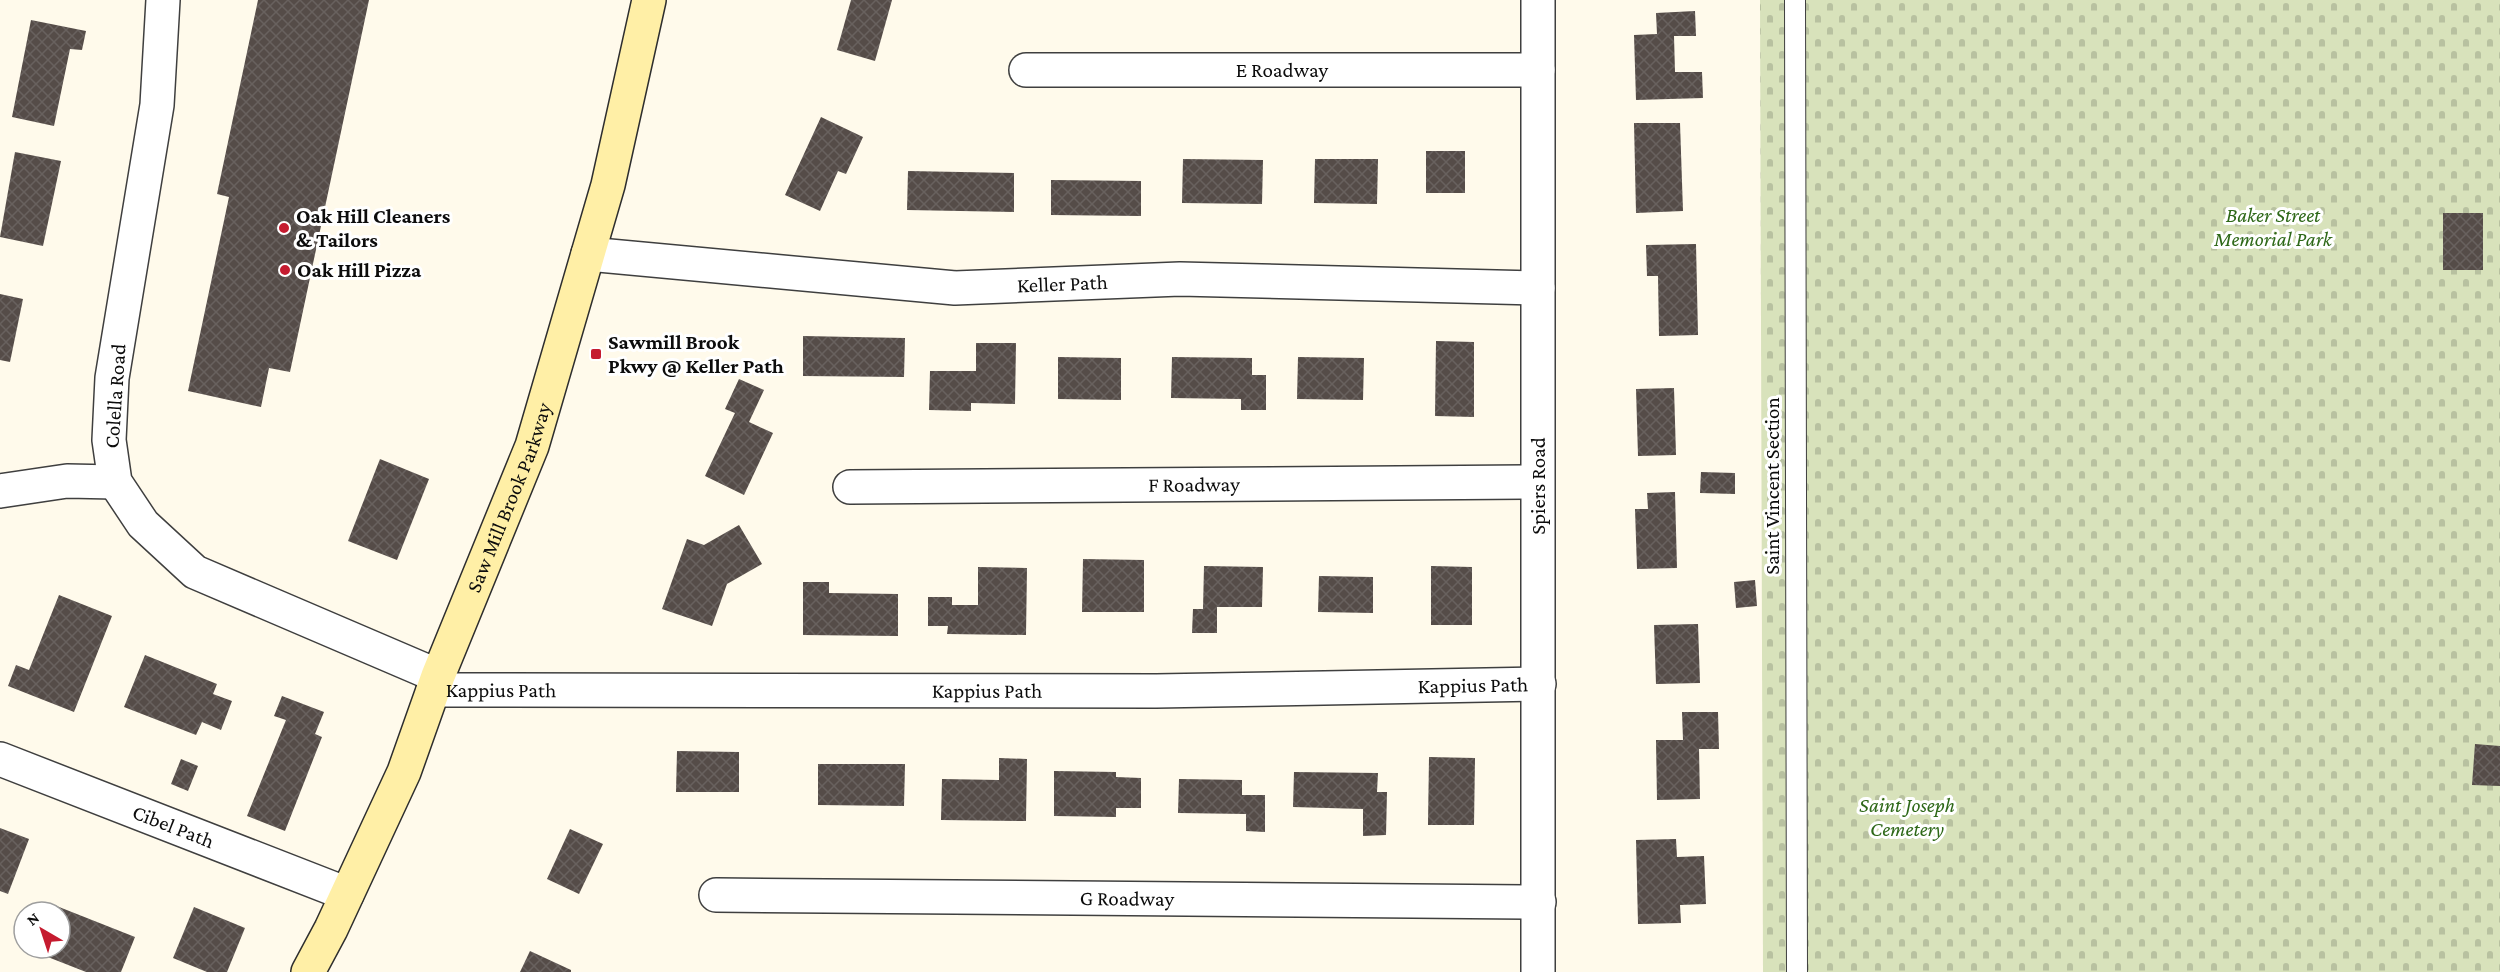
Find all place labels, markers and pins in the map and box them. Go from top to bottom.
place label: Oak Hill Cleaners & Tailors [296,204,451,252]
marker: Oak Hill Cleaners & Tailors [277,221,291,235]
place label: Oak Hill Pizza [297,258,422,282]
marker: Oak Hill Pizza [278,263,292,277]
place label: Sawmill Brook Pkwy @ Keller Path [608,330,784,378]
marker: Sawmill Brook Pkwy @ Keller Path [589,347,603,361]

